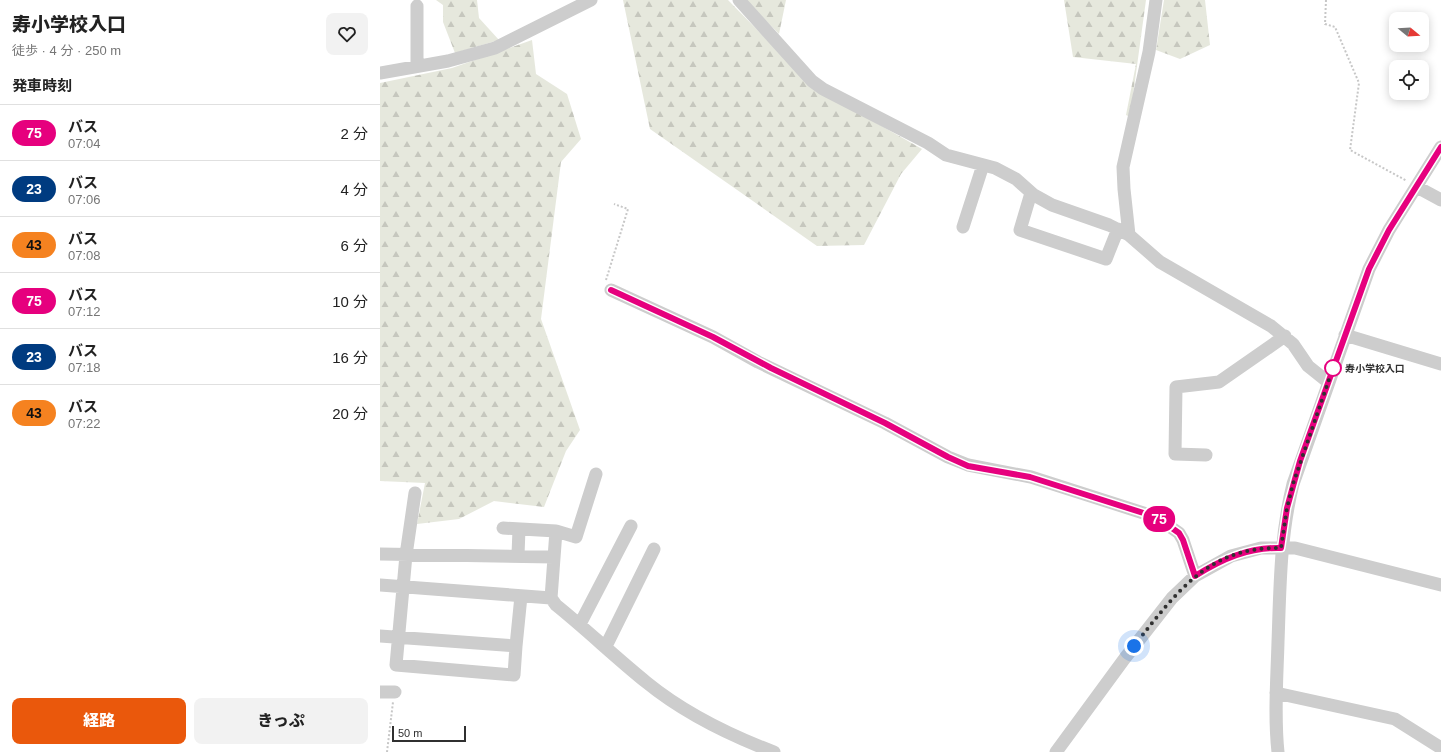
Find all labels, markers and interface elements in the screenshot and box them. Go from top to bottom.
north arrow [1389,12,1429,52]
map controls [1389,12,1429,100]
button: heart [326,13,368,55]
text: 寿小学校入口 [12,14,126,35]
text: 徒歩 · 4 分 · 250 m [12,43,121,58]
button: locate [1389,60,1429,100]
text: 発車時刻 [12,77,72,94]
text: バス [68,118,98,135]
text: 75 [26,125,42,141]
text: 2 分 [340,125,368,142]
text: 07:04 [68,136,101,151]
text: バス [68,174,98,191]
text: 23 [26,181,42,197]
text: 4 分 [340,181,368,198]
text: 07:06 [68,192,101,207]
text: バス [68,230,98,247]
text: 43 [26,237,42,253]
text: 6 分 [340,237,368,254]
text: 07:08 [68,248,101,263]
text: バス [68,286,98,303]
text: 75 [26,293,42,309]
text: 10 分 [332,293,368,310]
text: 07:12 [68,304,101,319]
text: バス [68,342,98,359]
text: 23 [26,349,42,365]
text: 16 分 [332,349,368,366]
marker: 寿小学校入口 [1324,359,1342,377]
text: 07:18 [68,360,101,375]
place label: 寿小学校入口 [1345,363,1405,374]
text: バス [68,398,98,415]
text: 43 [26,405,42,421]
text: 20 分 [332,405,368,422]
text: 07:22 [68,416,101,431]
line badge: 75 [1141,506,1177,532]
text: 75 [1151,511,1167,527]
your location [1124,636,1144,656]
button: 経路 [12,698,186,744]
button: きっぷ [194,698,368,744]
scale bar [392,724,466,743]
text: 50 m [398,727,422,739]

